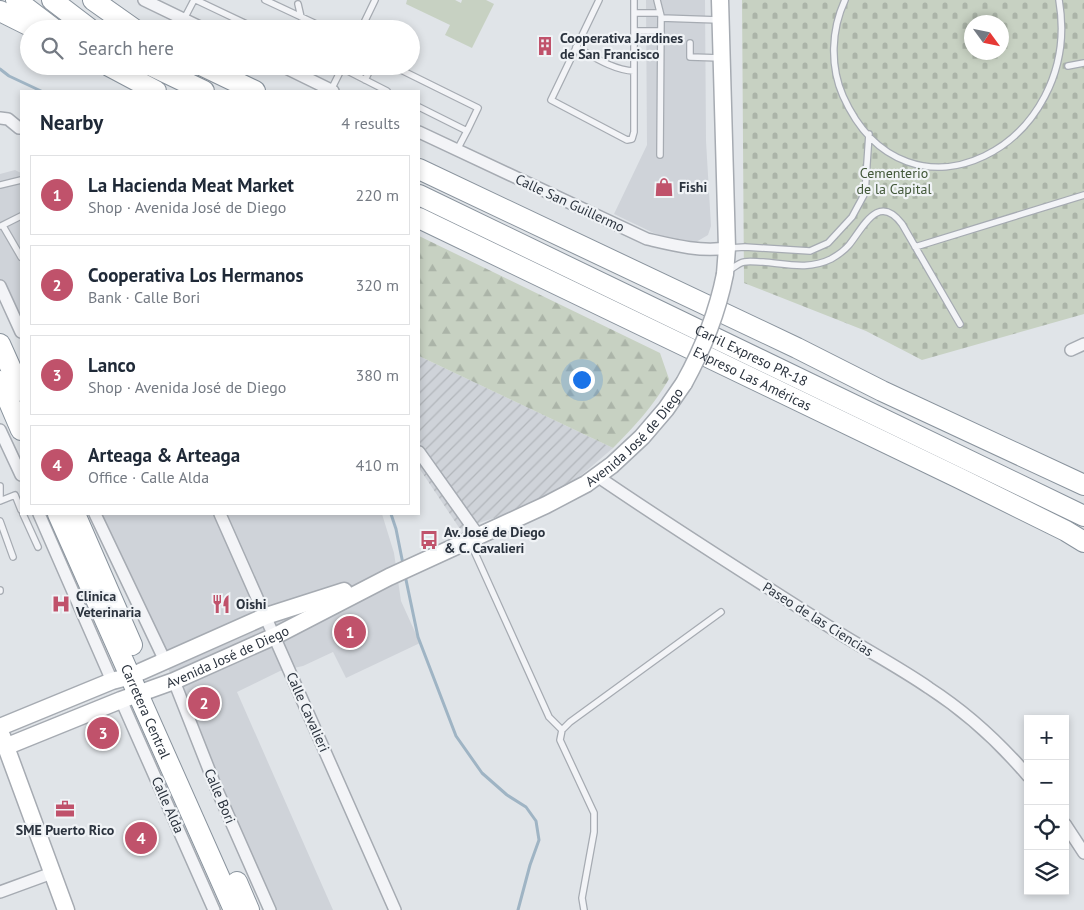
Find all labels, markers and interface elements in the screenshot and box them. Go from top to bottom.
north arrow [964,15,1009,60]
search box [20,20,420,75]
place label: Cooperativa Jardines de San Francisco [560,29,683,63]
icon: search [38,34,66,62]
building icon: Cooperativa Jardines de San Francisco [534,35,556,57]
text: Search here [78,36,174,60]
text: Nearby [40,109,103,136]
text: 4 results [341,113,400,133]
park label: Cementerio de la Capital [857,164,931,198]
street label: Calle San Guillermo [513,170,627,236]
text: La Hacienda Meat Market [88,173,294,197]
shop icon: Fishi [653,176,675,198]
place label: Fishi [679,178,707,196]
text: 1 [52,185,62,205]
text: 220 m [356,185,399,205]
text: Shop · Avenida José de Diego [88,197,286,217]
text: Cooperativa Los Hermanos [88,263,304,287]
text: 2 [52,275,62,295]
text: 320 m [356,275,399,295]
text: Bank · Calle Bori [88,287,200,307]
street label: Carril Expreso PR-18 [692,321,811,390]
street label: Expreso Las Américas [690,342,814,415]
text: Lanco [88,353,136,377]
text: 3 [52,365,62,385]
text: 380 m [356,365,399,385]
your location [569,367,595,393]
text: Shop · Avenida José de Diego [88,377,286,397]
street label: Avenida José de Diego [582,384,687,491]
text: Arteaga & Arteaga [88,443,240,467]
text: 4 [52,455,62,475]
text: 410 m [356,455,399,475]
text: Office · Calle Alda [88,467,209,487]
place label: Av. José de Diego & C. Cavalieri [444,523,546,557]
bus stop icon: Av. José de Diego & C. Cavalieri [418,529,440,551]
street label: Paseo de las Ciencias [759,578,877,660]
place label: Clinica Veterinaria [75,587,141,621]
hospital icon: Clinica Veterinaria [50,593,72,615]
restaurant icon: Oishi [210,593,232,615]
place label: Oishi [236,595,267,613]
pin: 1 [334,613,366,651]
street label: Avenida José de Diego [164,621,292,692]
street label: Carretera Central [117,661,175,761]
street label: Calle Cavalieri [282,669,334,755]
pin: 2 [188,684,220,722]
pin: 3 [87,714,119,752]
map controls [1024,715,1069,895]
button: + [1024,715,1069,760]
button: − [1024,760,1069,805]
street label: Calle Bori [200,766,240,826]
street label: Calle Alda [148,774,188,836]
office icon: SME Puerto Rico [54,798,76,820]
button: locate [1024,805,1069,850]
pin: 4 [125,819,157,857]
place label: SME Puerto Rico [16,821,115,839]
button: layers [1024,850,1069,895]

